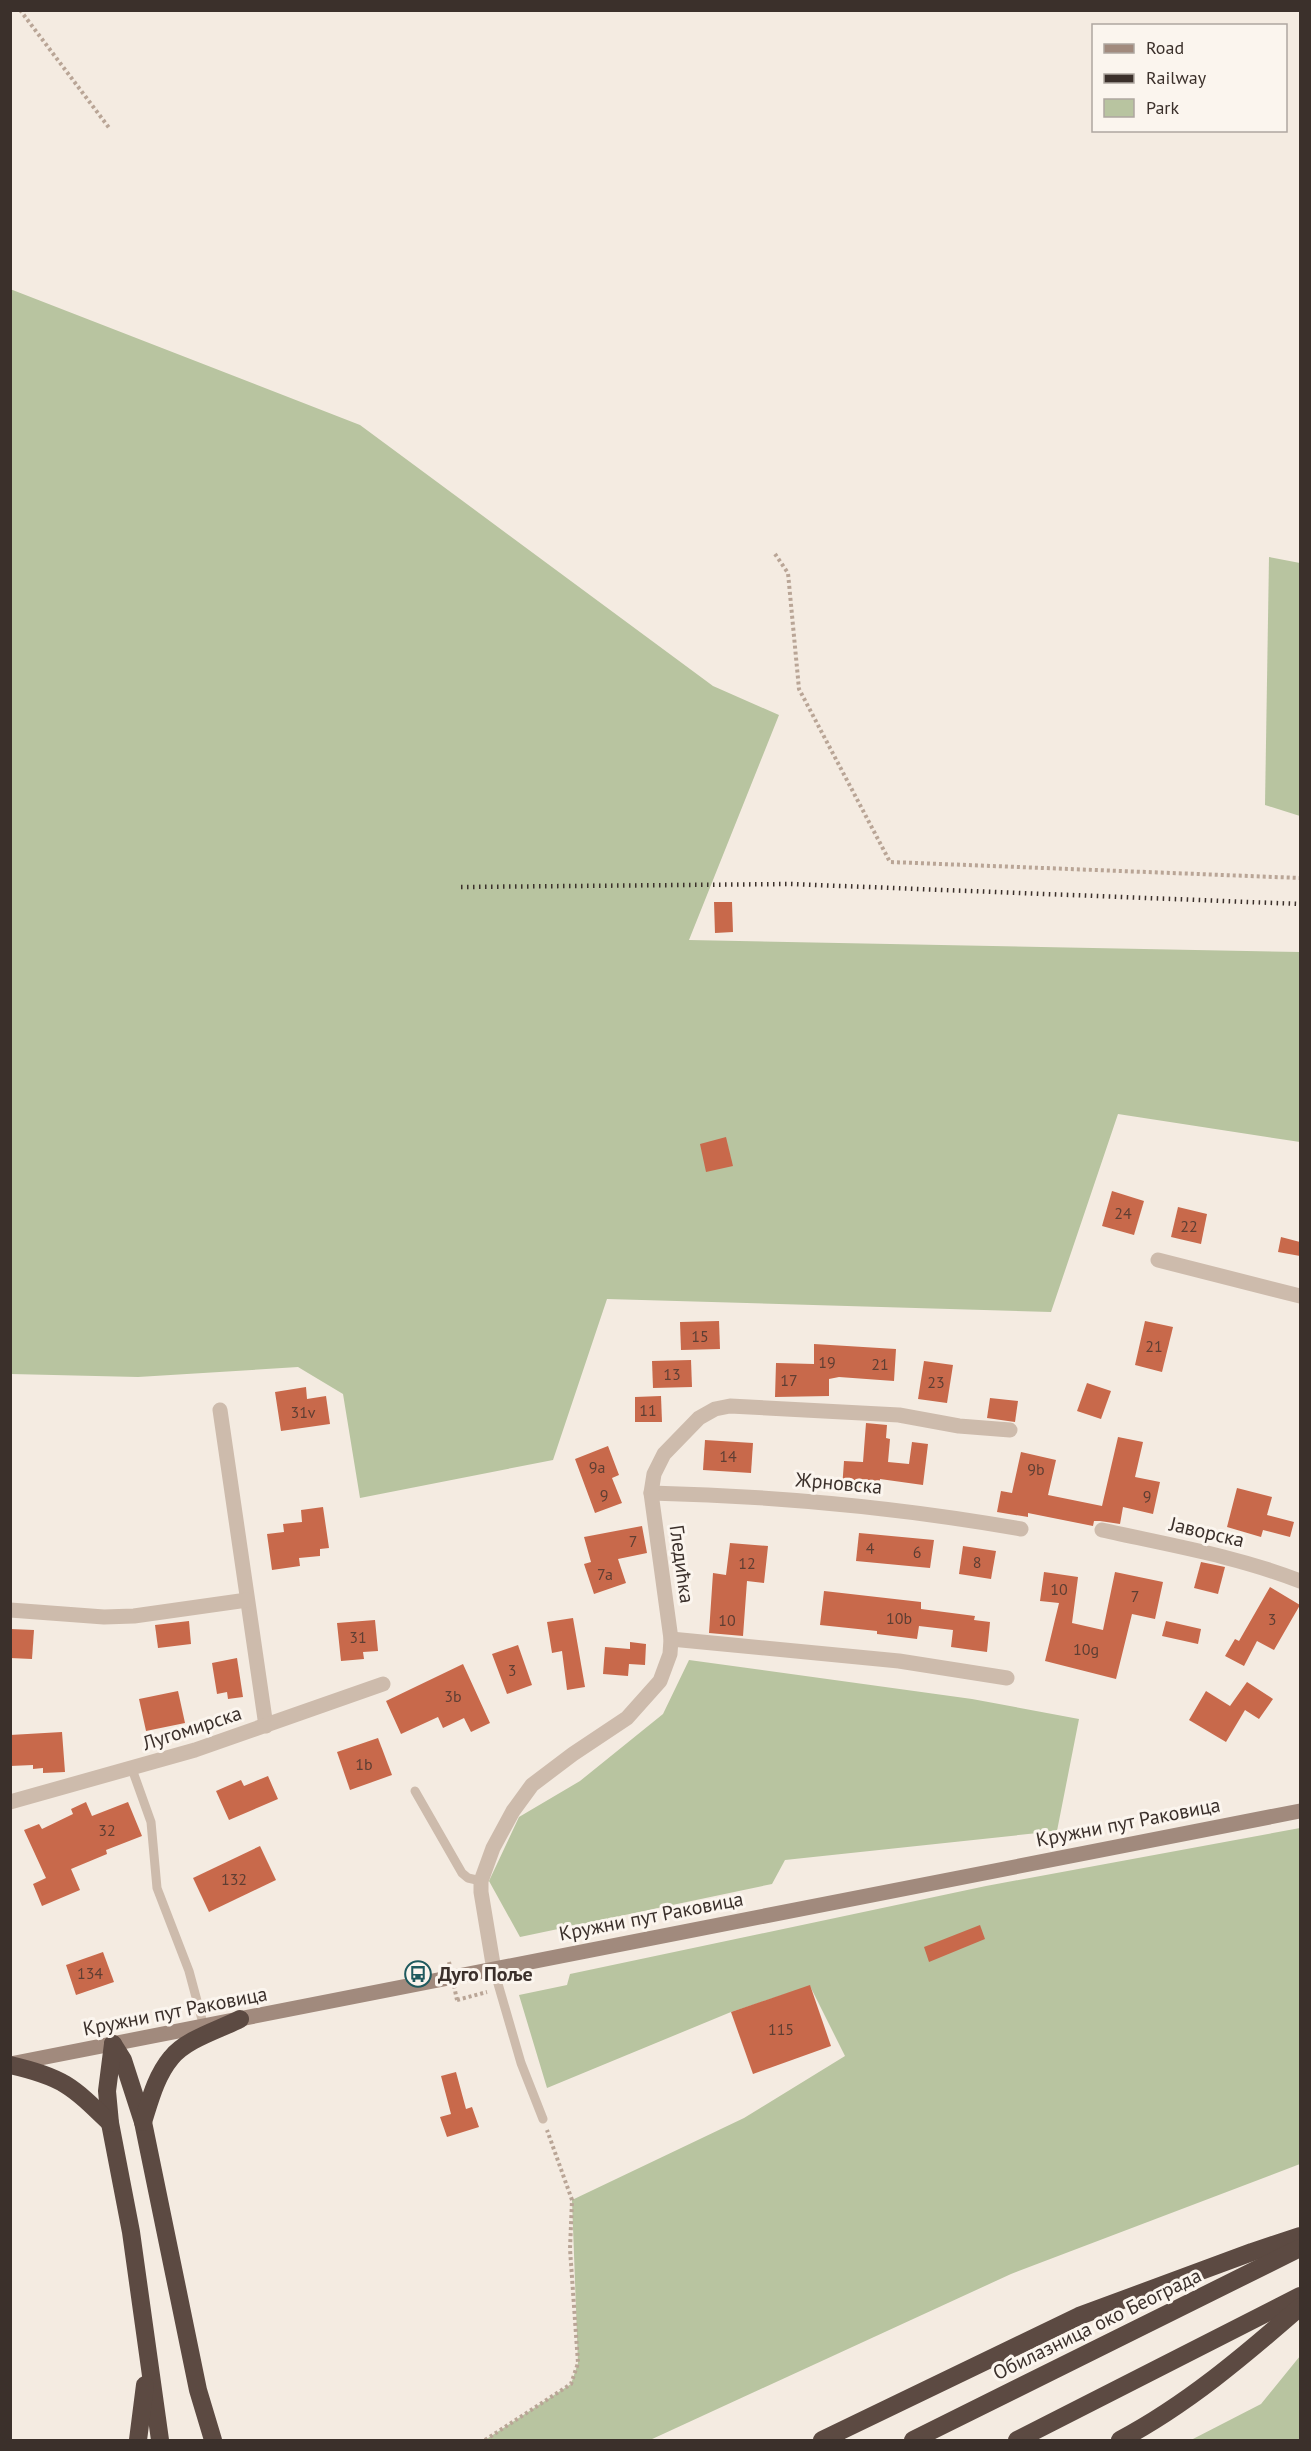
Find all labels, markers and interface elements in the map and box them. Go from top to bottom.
legend [1092,24,1287,132]
text: Road [1146,36,1184,59]
text: Railway [1146,66,1207,89]
text: Park [1146,96,1179,119]
house number: 24 [1114,1203,1132,1223]
house number: 22 [1180,1216,1198,1236]
house number: 15 [691,1326,709,1346]
house number: 21 [1145,1336,1163,1356]
house number: 19 [818,1352,836,1372]
house number: 21 [871,1354,889,1374]
house number: 13 [663,1364,681,1384]
house number: 17 [780,1370,798,1390]
house number: 23 [927,1372,945,1392]
house number: 11 [639,1400,657,1420]
house number: 31v [290,1402,316,1422]
house number: 14 [719,1446,737,1466]
house number: 9a [589,1457,605,1477]
house number: 9b [1027,1459,1045,1479]
street label: Жрновска [794,1466,883,1500]
house number: 9 [600,1485,608,1505]
house number: 9 [1143,1486,1151,1506]
street label: Јаворска [1166,1511,1247,1553]
street label: Гледићка [664,1523,700,1605]
house number: 7 [629,1531,637,1551]
house number: 4 [866,1538,875,1558]
house number: 6 [913,1542,921,1562]
house number: 8 [973,1552,981,1572]
house number: 12 [738,1553,756,1573]
house number: 7a [597,1564,613,1584]
house number: 10 [1050,1579,1068,1599]
house number: 7 [1131,1586,1139,1606]
house number: 10b [886,1608,912,1628]
house number: 3 [1268,1609,1276,1629]
house number: 10 [718,1610,736,1630]
house number: 31 [349,1627,367,1647]
house number: 10g [1073,1639,1099,1659]
house number: 3 [508,1660,516,1680]
house number: 3b [444,1686,462,1706]
street label: Лугомирска [138,1700,245,1757]
house number: 1b [355,1754,373,1774]
street label: Кружни пут Раковица [1034,1791,1222,1853]
house number: 32 [98,1820,116,1840]
house number: 132 [221,1869,247,1889]
street label: Кружни пут Раковица [557,1885,745,1947]
bus stop icon: Дуго Поље [403,1959,433,1989]
place label: Дуго Поље [438,1961,533,1987]
house number: 134 [77,1963,103,1983]
street label: Кружни пут Раковица [81,1980,269,2042]
house number: 115 [768,2019,794,2039]
street label: Обилазница око Београда [989,2262,1205,2386]

